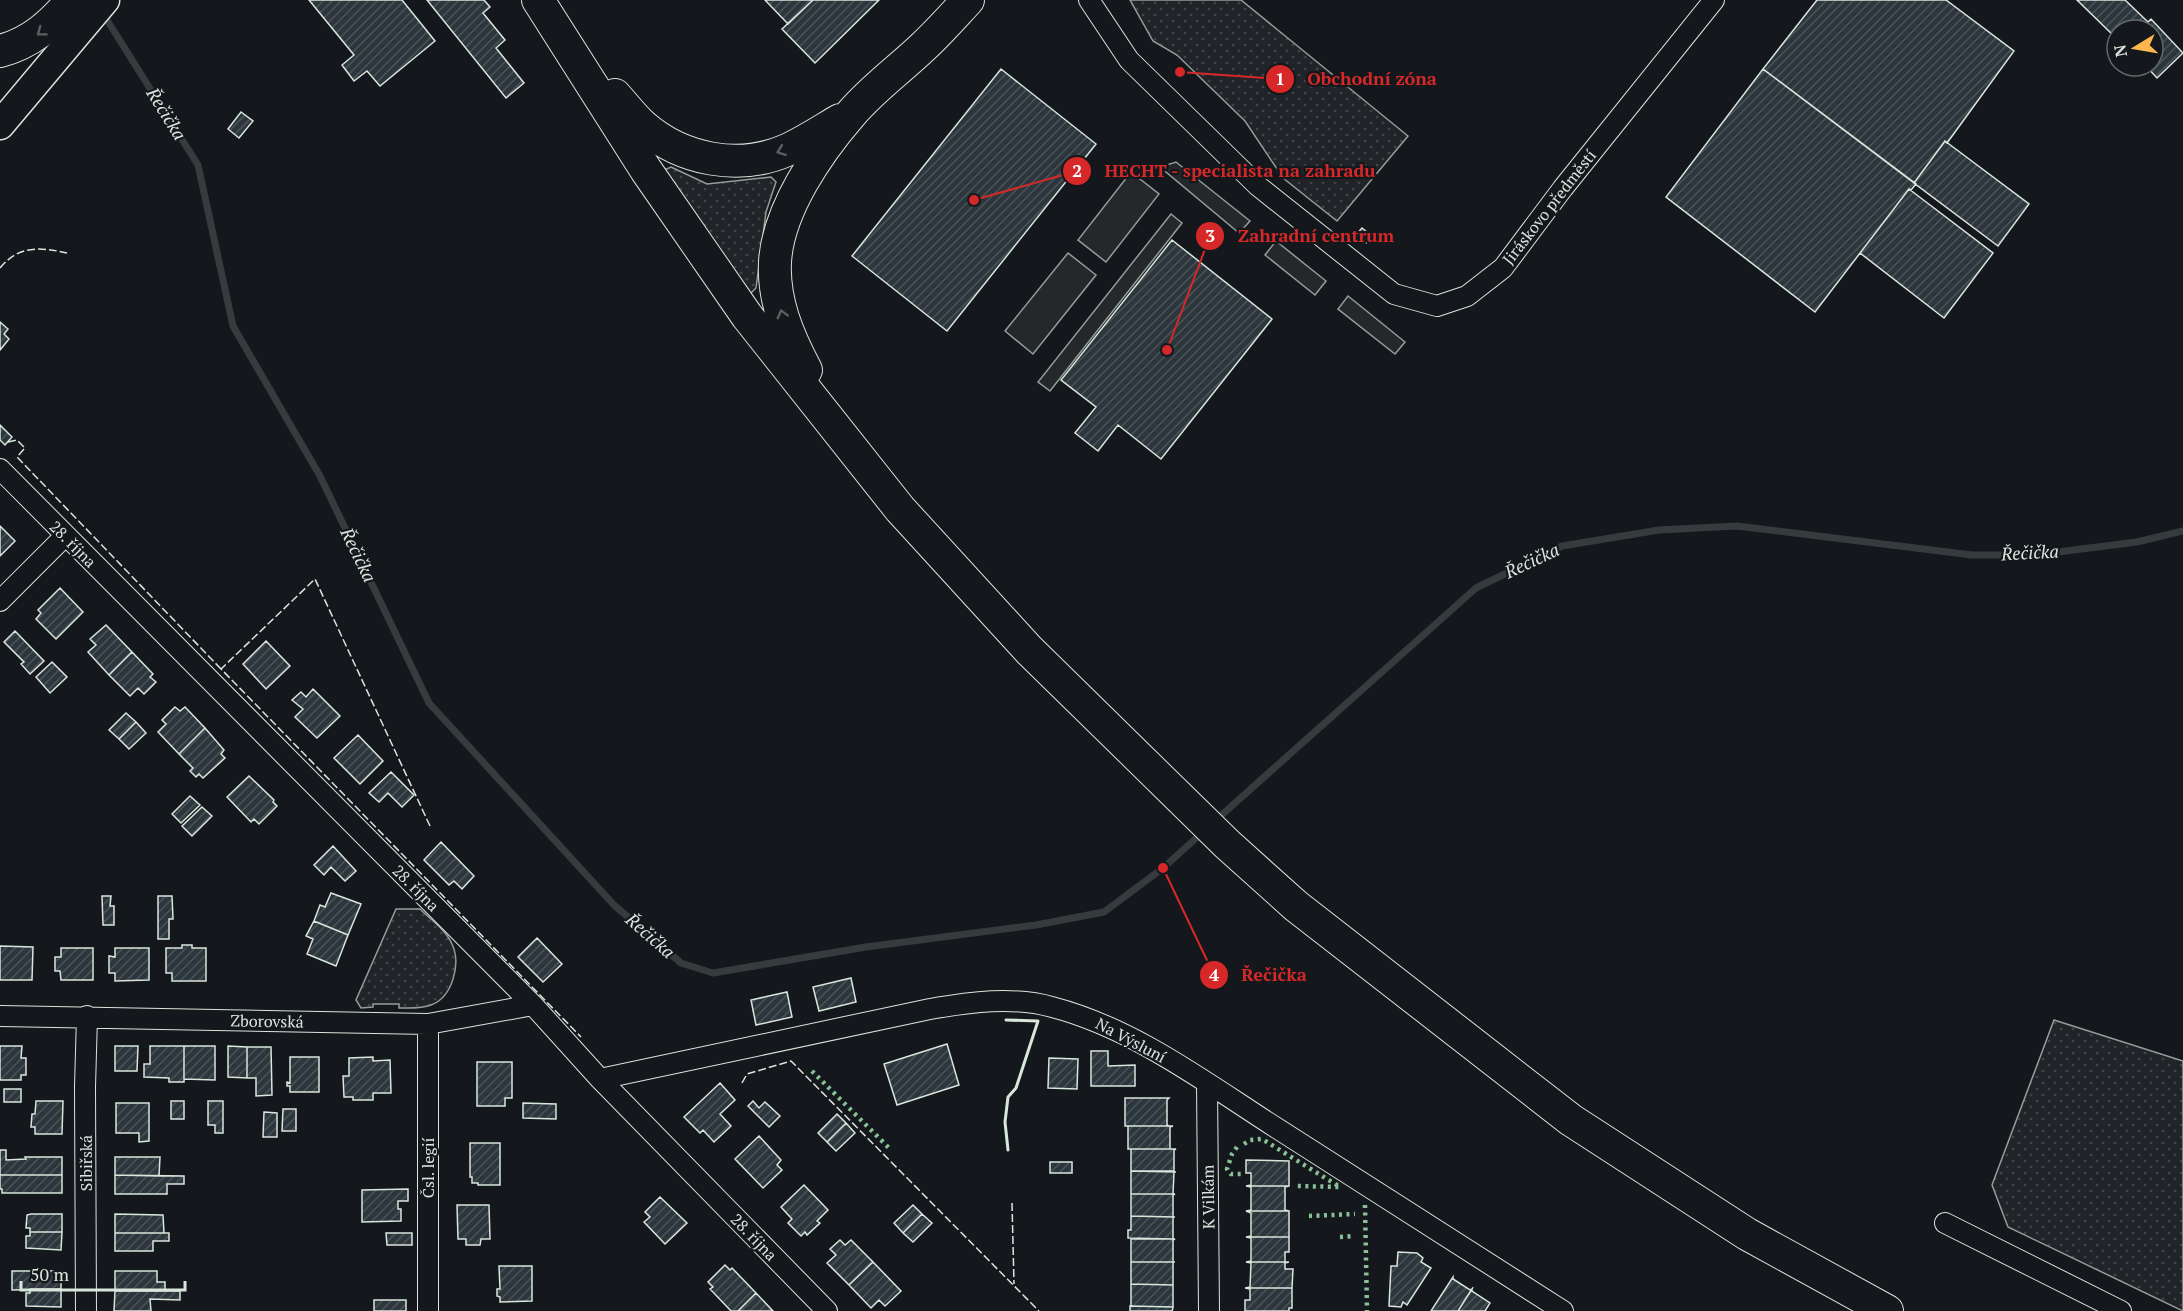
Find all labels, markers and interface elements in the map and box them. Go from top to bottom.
north arrow [2105,18,2165,78]
one-way arrow [36,24,47,35]
text: N [2108,43,2132,59]
callout: Obchodní zóna [1265,61,1449,97]
text: 1 [1275,66,1285,90]
text: Obchodní zóna [1307,66,1437,90]
water label: Řečička [141,82,192,144]
one-way arrow [776,144,787,156]
street label: Jiráskovo předměstí [1497,145,1601,269]
callout: HECHT - specialista na zahradu [1062,153,1388,189]
text: 2 [1072,158,1082,182]
text: HECHT - specialista na zahradu [1105,158,1375,182]
callout: Zahradní centrum [1195,218,1406,254]
text: 3 [1205,223,1215,247]
text: Zahradní centrum [1238,223,1395,247]
one-way arrow [777,309,789,320]
street label: 28. října [45,516,101,572]
water label: Řečička [335,522,382,586]
water label: Řečička [1499,537,1563,584]
water label: Řečička [2000,539,2059,566]
street label: 28. října [388,860,444,916]
water label: Řečička [620,907,680,963]
callout: Řečička [1199,957,1319,993]
text: 4 [1209,962,1220,986]
text: Řečička [1241,962,1307,986]
street label: Zborovská [230,1009,304,1033]
street label: Na Výsluní [1092,1012,1170,1068]
street label: Sibiřská [75,1135,97,1191]
street label: Čsl. legií [417,1137,439,1198]
street label: K Vilkám [1196,1164,1220,1229]
street label: 28. října [726,1209,782,1265]
scale bar [21,1254,184,1292]
text: 50 m [30,1262,70,1286]

